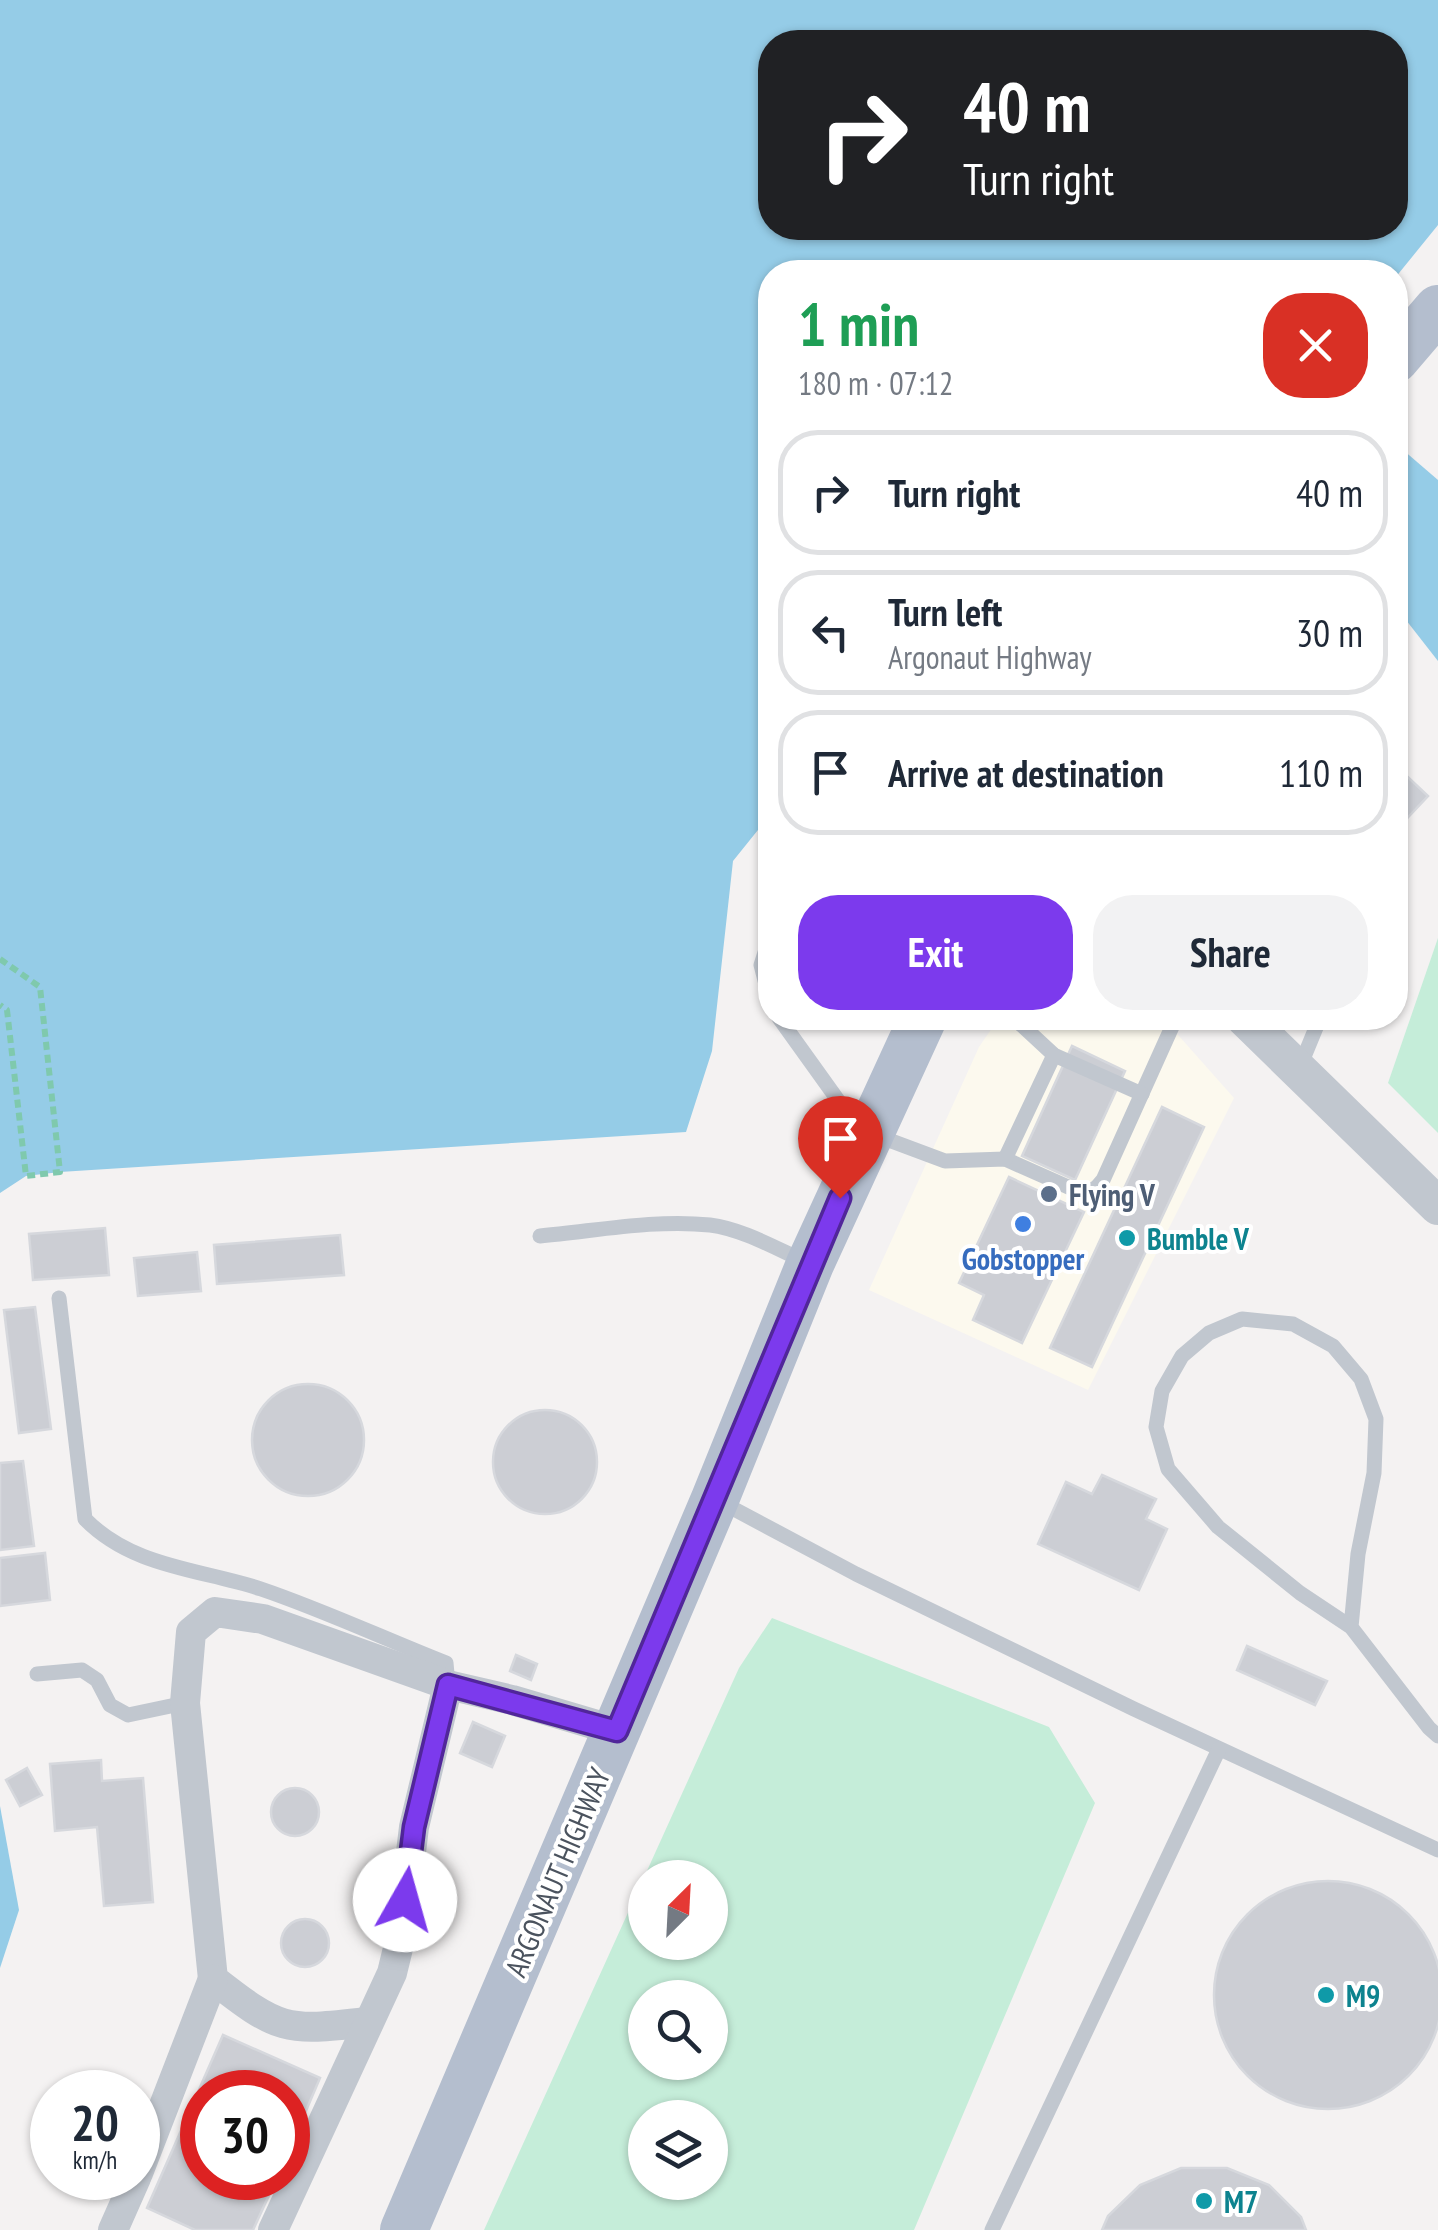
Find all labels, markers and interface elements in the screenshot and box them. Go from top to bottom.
text: 40 m [963,61,1091,151]
icon: right [798,70,928,200]
text: Turn right [963,149,1114,207]
text: 1 min [798,285,919,363]
button: close [1263,293,1368,398]
text: 180 m · 07:12 [798,362,953,404]
icon: right [803,465,858,520]
text: Turn right [888,468,1020,517]
text: 40 m [1296,468,1363,517]
text: Turn left [888,587,1002,636]
icon: left [803,605,858,660]
text: 30 m [1296,608,1363,657]
text: Argonaut Highway [888,636,1092,678]
icon: arrive [803,745,858,800]
text: Arrive at destination [888,748,1164,797]
text: 110 m [1279,748,1363,797]
button: Exit [798,895,1073,1010]
button: Share [1093,895,1368,1010]
pin [798,1096,883,1199]
icon: arrive [813,1111,868,1166]
place label: Flying V [1069,1175,1156,1214]
marker: Flying V [1038,1183,1060,1205]
marker: Gobstopper [1012,1213,1034,1235]
place label: Bumble V [1147,1219,1250,1258]
marker: Bumble V [1116,1227,1138,1249]
place label: Gobstopper [962,1239,1085,1278]
street label: ARGONAUT HIGHWAY [495,1761,619,1982]
position arrow [353,1848,457,1952]
north arrow [628,1860,728,1960]
map controls [628,1860,728,2200]
place label: M9 [1346,1976,1380,2015]
button: search [628,1980,728,2080]
marker: M9 [1315,1984,1337,2006]
speed limit sign: 30 [180,2070,310,2200]
text: 20 [71,2090,119,2155]
button: layers [628,2100,728,2200]
text: km/h [73,2144,117,2176]
place label: M7 [1224,2182,1258,2221]
marker: M7 [1193,2190,1215,2212]

